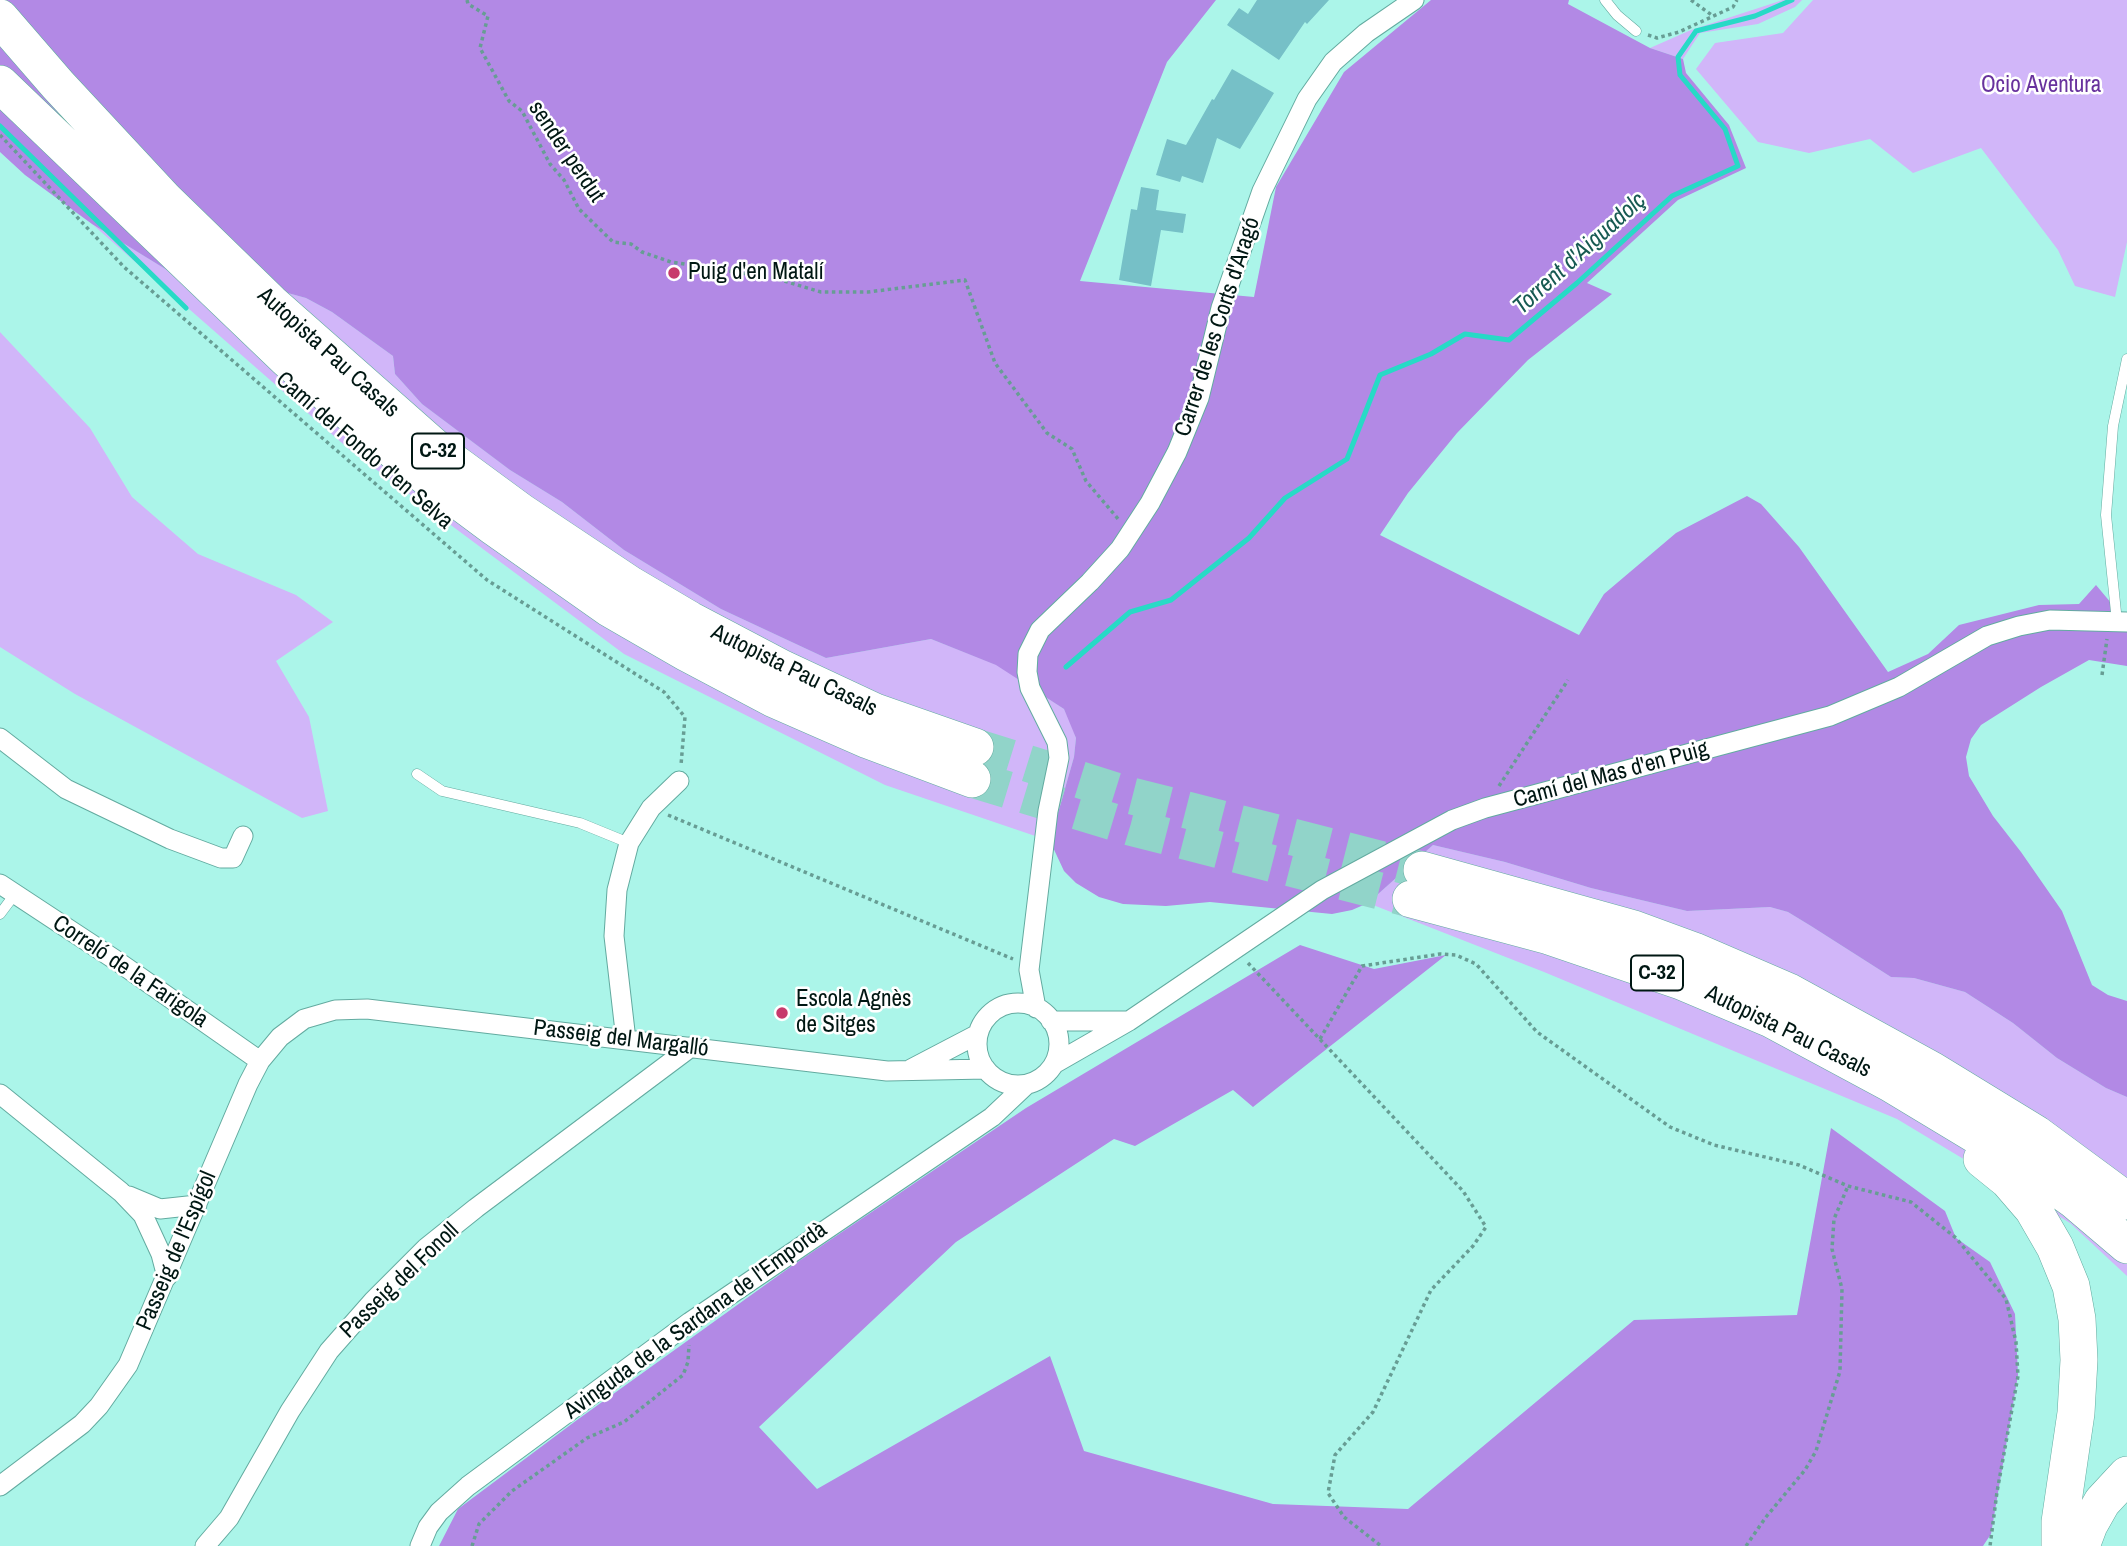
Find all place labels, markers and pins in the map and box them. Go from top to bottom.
place label: Puig d'en Matalí [688,259,824,287]
marker: Puig d'en Matalí [666,265,682,281]
place label: Escola Agnès de Sitges [796,986,911,1040]
marker: Escola Agnès de Sitges [774,1005,790,1021]

